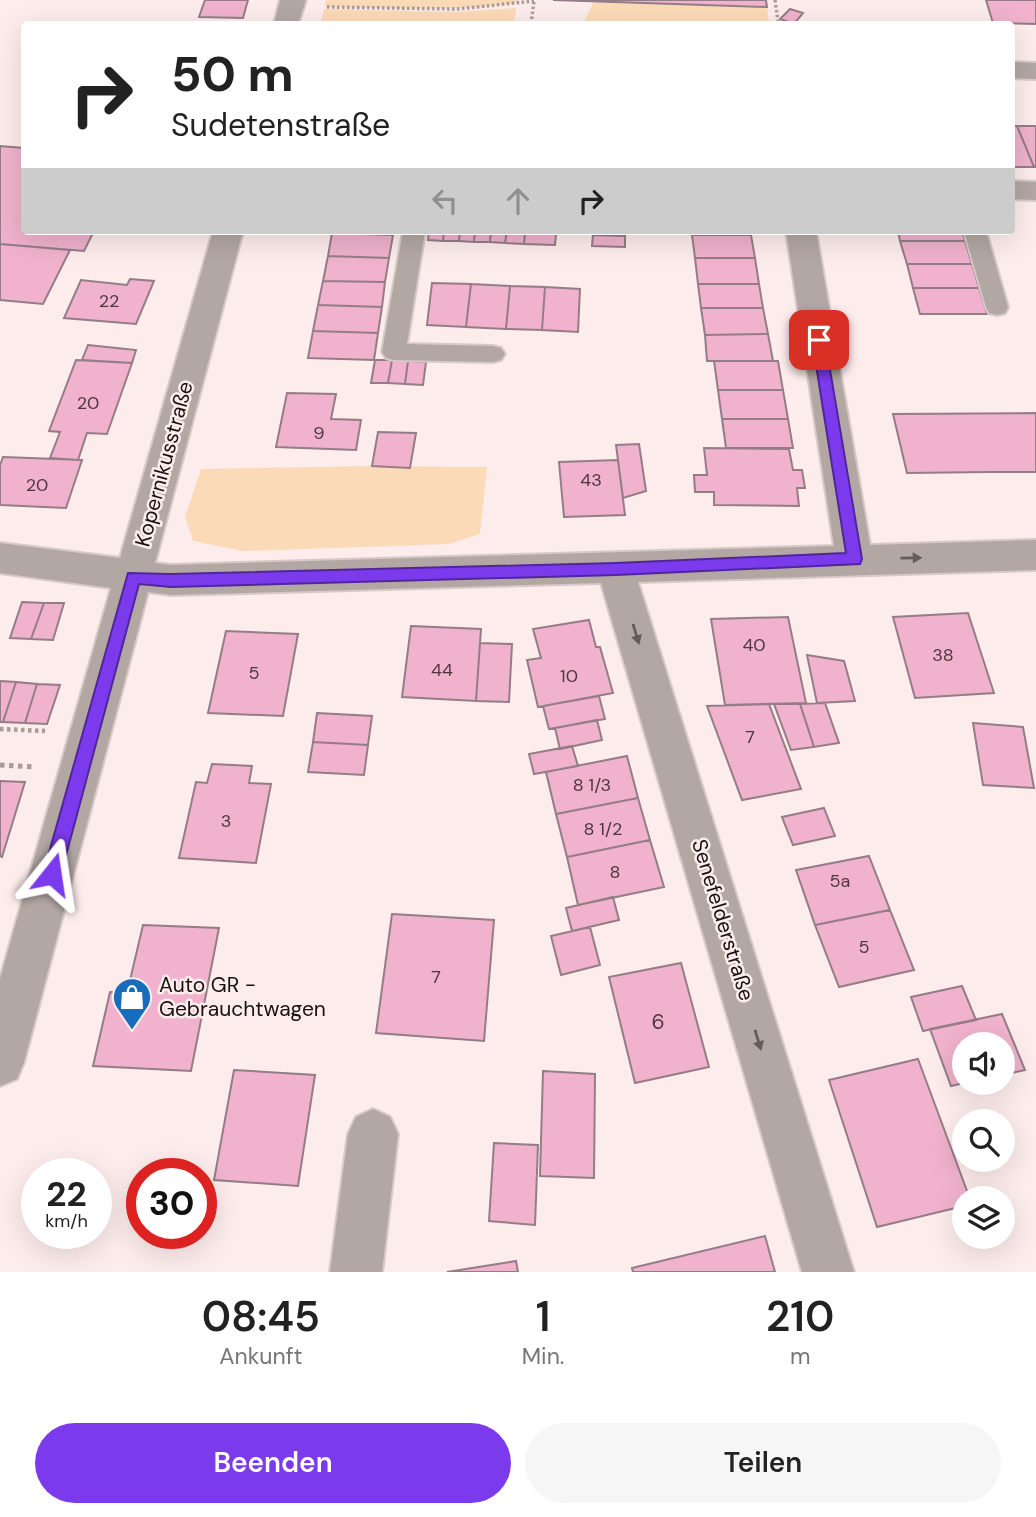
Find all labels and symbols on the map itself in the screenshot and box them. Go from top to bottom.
house number: 22 [99,289,119,313]
pin [789,310,849,370]
street label: Kopernikusstraße [128,378,200,550]
house number: 20 [77,391,99,415]
house number: 9 [313,421,325,445]
house number: 43 [580,468,602,492]
house number: 20 [26,473,48,497]
one-way arrow [901,553,923,564]
one-way arrow [632,624,642,645]
house number: 40 [742,633,766,657]
house number: 38 [932,643,954,667]
house number: 44 [431,658,453,682]
house number: 5 [249,661,259,685]
house number: 10 [560,664,578,688]
house number: 7 [745,725,755,749]
house number: 8 1/3 [573,773,611,797]
house number: 3 [221,809,231,833]
house number: 8 1/2 [584,817,622,841]
street label: Senefelderstraße [685,836,761,1004]
position arrow [15,837,89,911]
house number: 8 [610,860,620,884]
house number: 5a [830,869,850,893]
house number: 5 [859,935,869,959]
house number: 7 [431,965,441,989]
place label: Auto GR - Gebrauchtwagen [159,971,326,1023]
shop icon: Auto GR - Gebrauchtwagen [111,976,153,1031]
house number: 6 [651,1008,665,1036]
one-way arrow [754,1029,764,1050]
speed limit sign: 30 [126,1158,217,1249]

